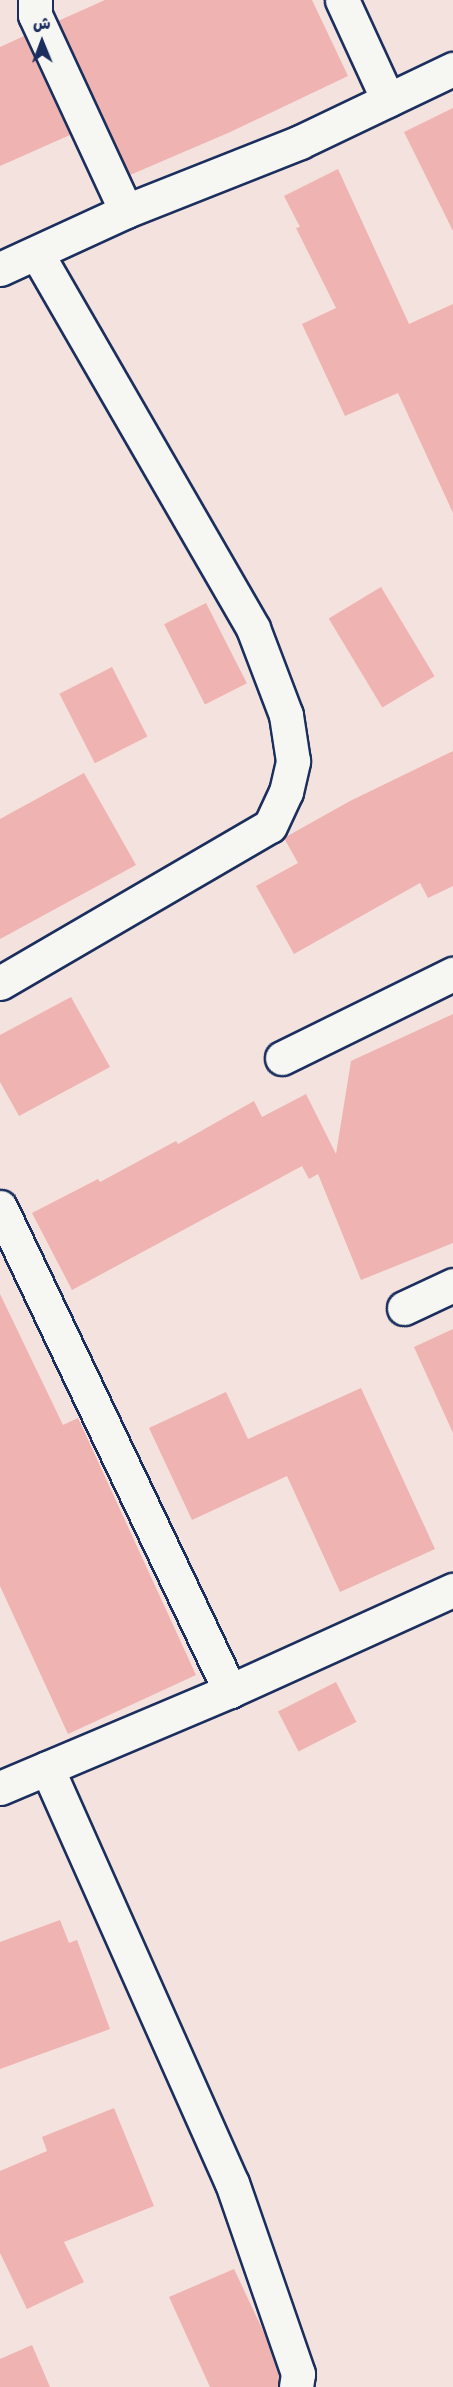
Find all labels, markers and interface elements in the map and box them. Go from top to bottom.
north arrow [12,12,72,72]
text: ش [33,14,51,34]

